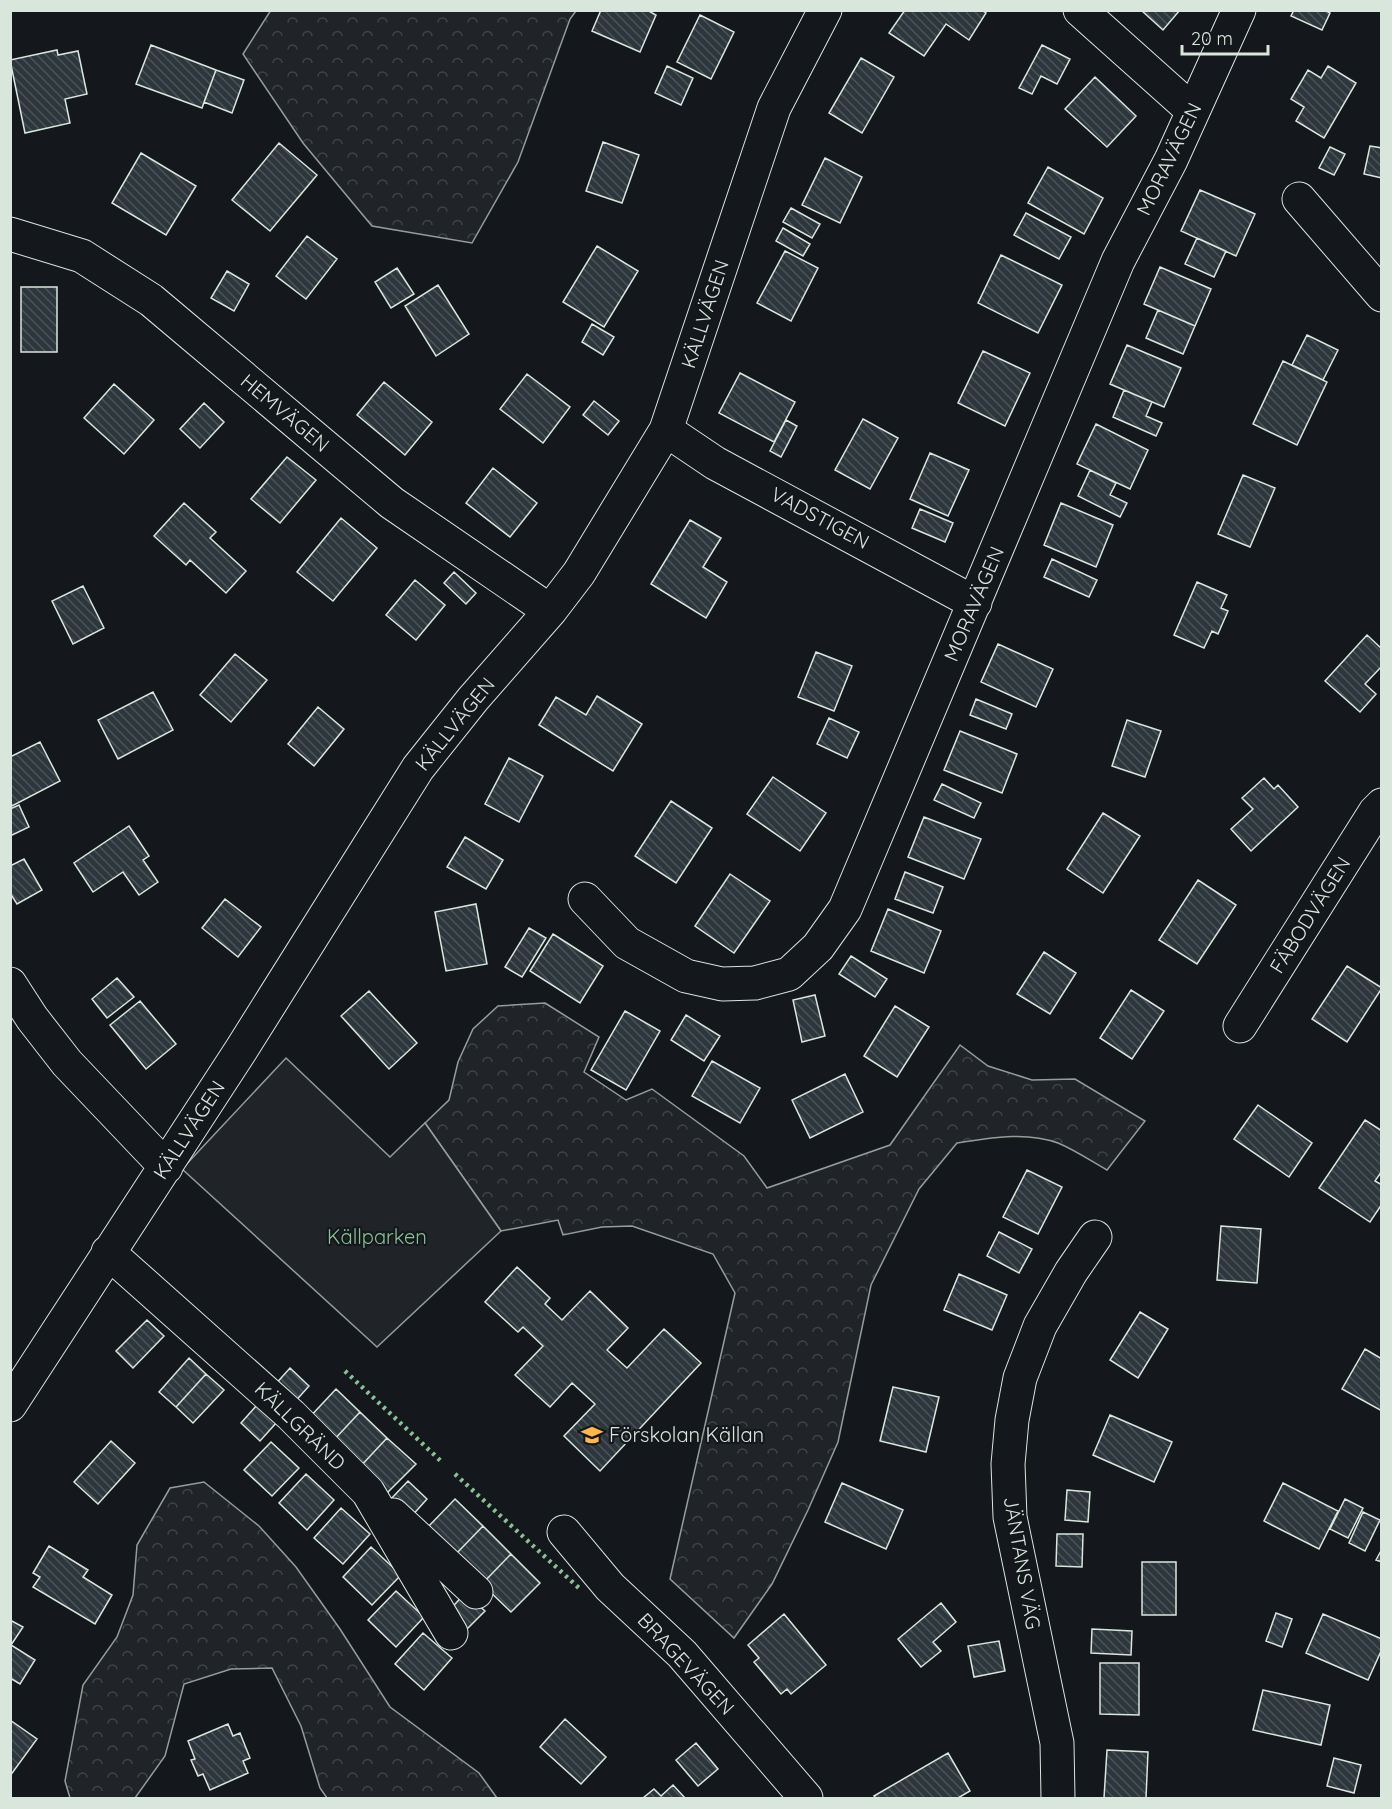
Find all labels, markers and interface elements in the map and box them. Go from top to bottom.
scale bar [1182,18,1268,56]
text: 20 m [1191,27,1233,50]
street label: MORAVÄGEN [1130,98,1207,219]
street label: KÄLLVÄGEN [675,256,734,371]
street label: HEMVÄGEN [236,368,335,457]
street label: VADSTIGEN [767,481,874,554]
street label: MORAVÄGEN [938,543,1009,665]
street label: KÄLLVÄGEN [409,672,500,775]
street label: FÄBODVÄGEN [1264,852,1355,978]
street label: KÄLLVÄGEN [147,1076,230,1184]
park label: Källparken [327,1224,427,1249]
street label: KÄLLGRÄND [250,1376,351,1475]
place label: Förskolan Källan [609,1422,764,1447]
school or university icon: Förskolan Källan [580,1423,604,1447]
street label: JÄNTANS VÄG [999,1495,1046,1631]
street label: BRAGEVÄGEN [633,1607,740,1720]

